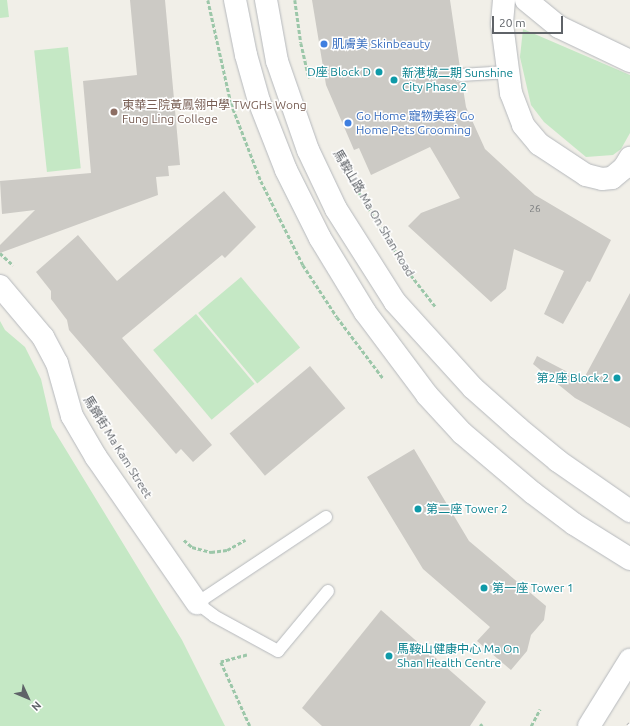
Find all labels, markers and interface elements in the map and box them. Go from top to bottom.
scale bar [494,8,565,34]
text: 20 m [499,16,526,29]
place label: 肌膚美 Skinbeauty [332,37,430,51]
marker: 肌膚美 Skinbeauty [319,39,329,49]
place label: D座 Block D [307,65,371,79]
place label: 新港城二期 Sunshine City Phase 2 [402,66,513,94]
marker: D座 Block D [374,67,384,77]
marker: 新港城二期 Sunshine City Phase 2 [389,75,399,85]
place label: 東華三院黃鳳翎中學 TWGHs Wong Fung Ling College [122,98,307,126]
marker: 東華三院黃鳳翎中學 TWGHs Wong Fung Ling College [109,107,119,117]
place label: Go Home 寵物美容 Go Home Pets Grooming [356,109,475,137]
marker: Go Home 寵物美容 Go Home Pets Grooming [343,118,353,128]
street label: 馬鞍山路 Ma On Shan Road [330,147,418,279]
house number: 26 [529,203,541,215]
place label: 第2座 Block 2 [537,371,609,385]
marker: 第2座 Block 2 [612,373,622,383]
street label: 馬錦街 Ma Kam Street [81,393,155,501]
place label: 第二座 Tower 2 [426,502,508,516]
marker: 第二座 Tower 2 [413,504,423,514]
place label: 第一座 Tower 1 [492,581,574,595]
marker: 第一座 Tower 1 [479,583,489,593]
place label: 馬鞍山健康中心 Ma On Shan Health Centre [397,642,519,670]
marker: 馬鞍山健康中心 Ma On Shan Health Centre [384,651,394,661]
north arrow [8,678,48,718]
text: N [29,699,44,713]

